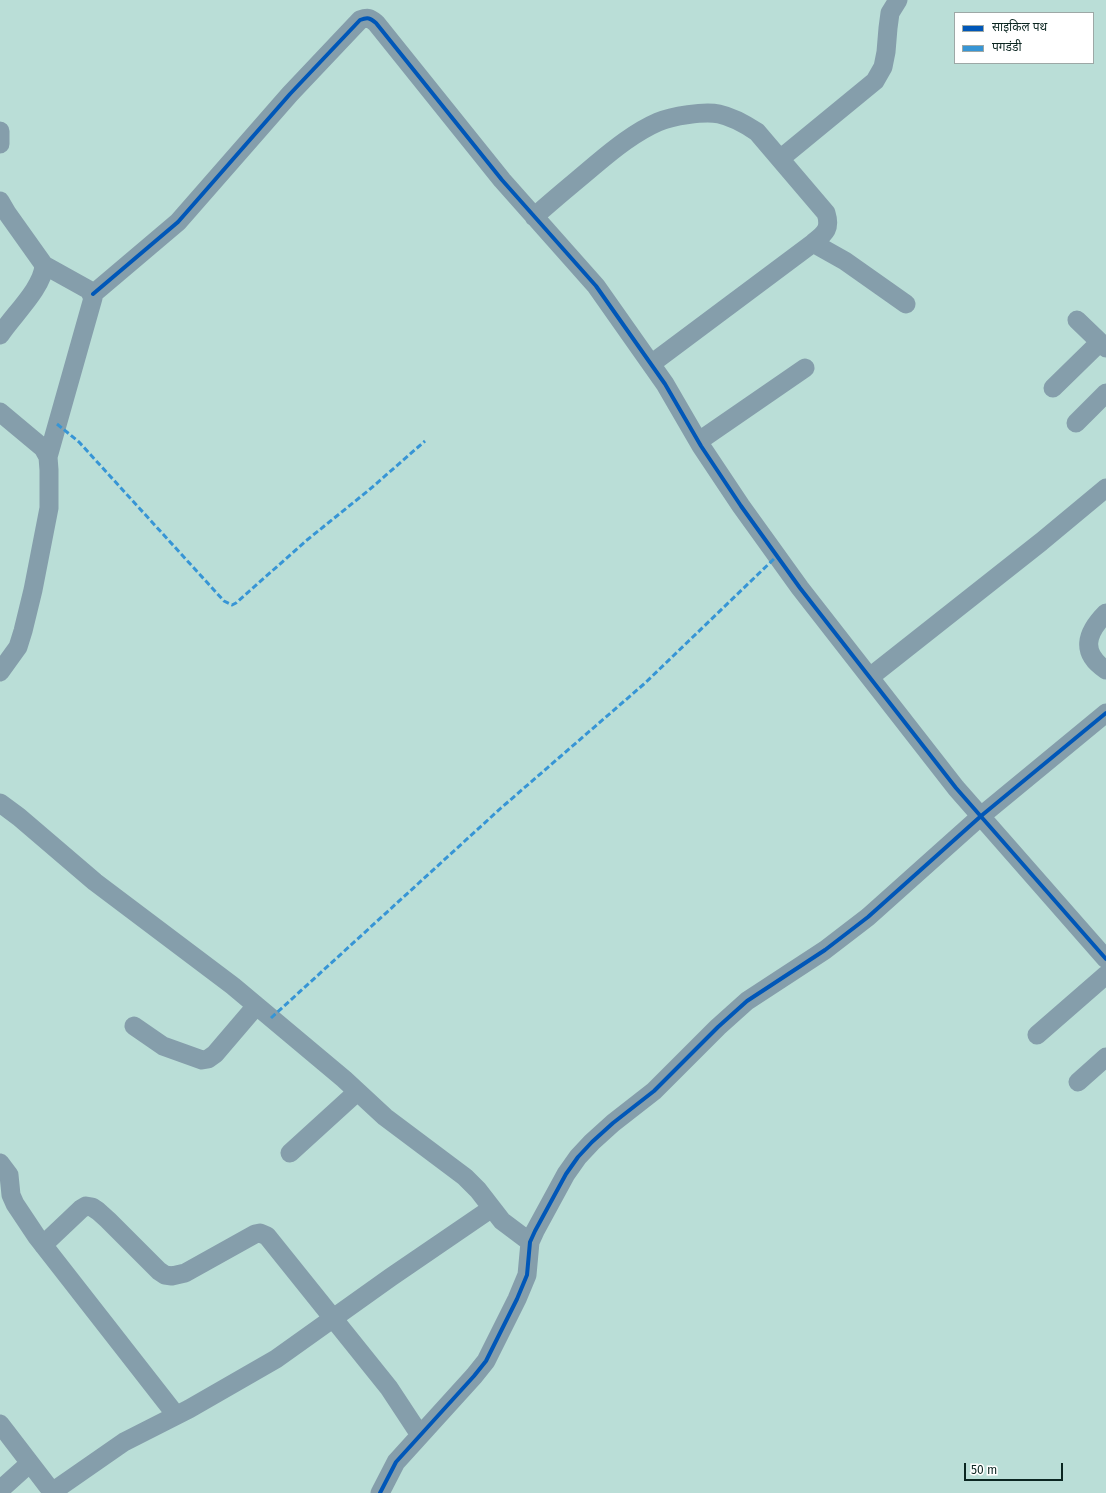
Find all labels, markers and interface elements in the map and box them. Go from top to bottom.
legend [954,12,1094,64]
text: साइकिल पथ [992,20,1047,34]
text: पगडंडी [992,40,1022,54]
scale bar [966,1455,1065,1481]
text: 50 m [971,1463,997,1477]

